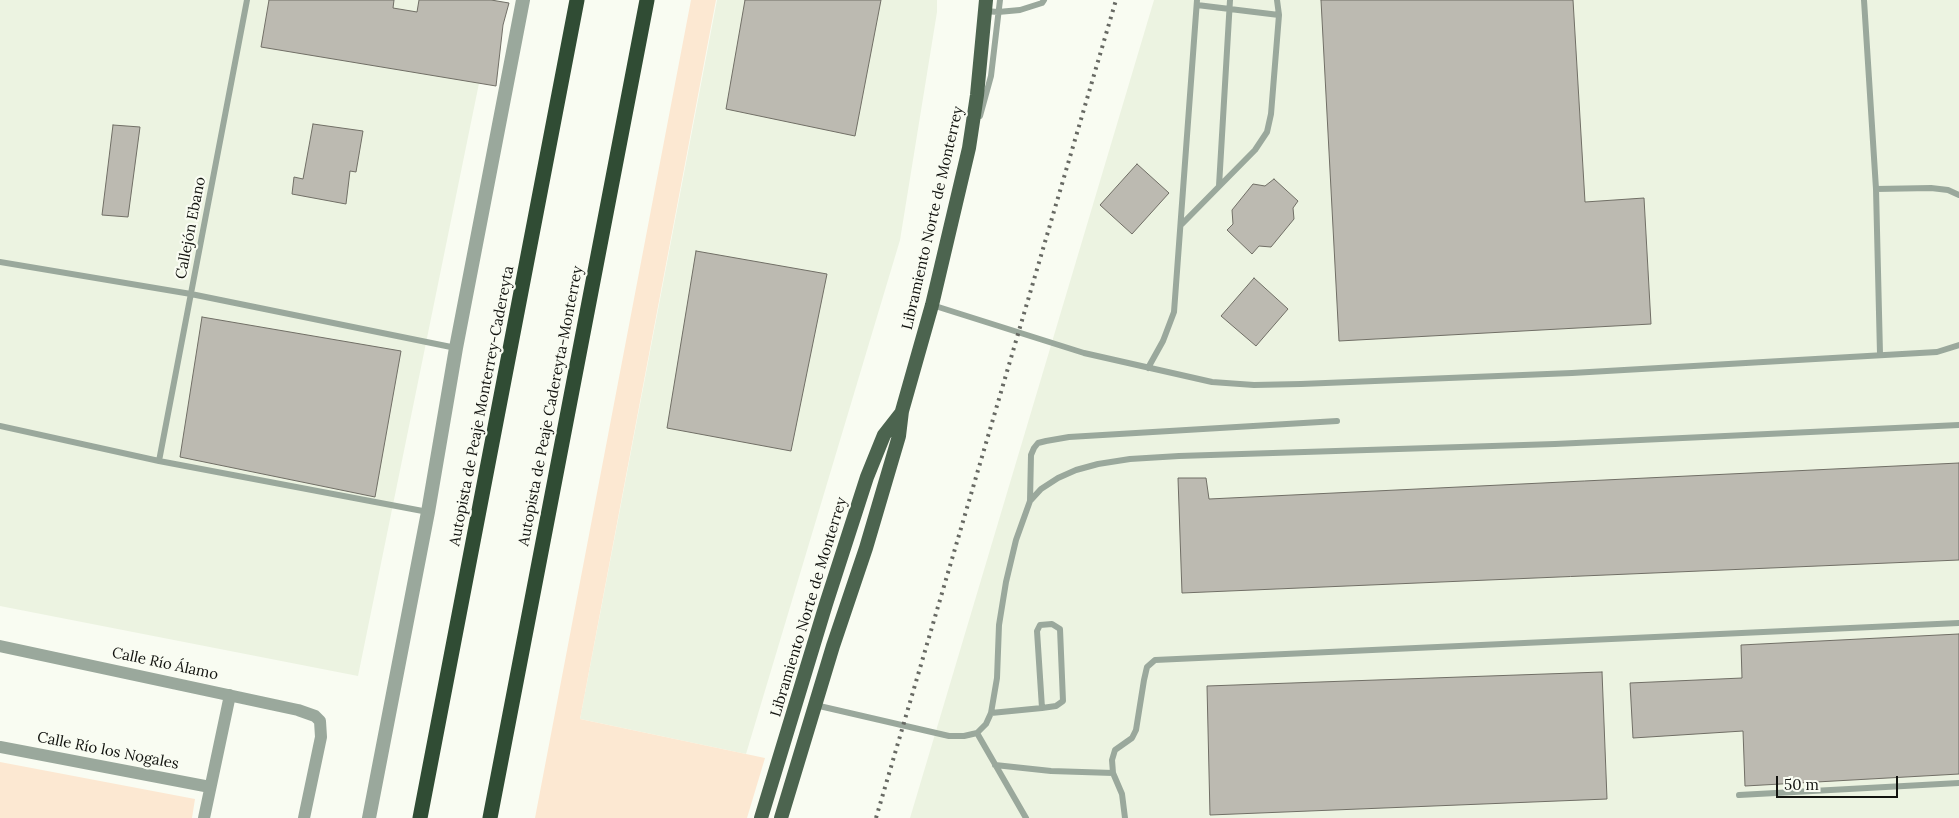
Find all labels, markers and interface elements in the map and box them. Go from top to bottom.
street label: Libramiento Norte de Monterrey [898,105,968,331]
street label: Callejón Ebano [172,175,210,281]
street label: Autopista de Peaje Monterrey-Cadereyta [446,264,518,548]
street label: Autopista de Peaje Cadereyta-Monterrey [515,264,587,548]
street label: Libramiento Norte de Monterrey [767,495,851,719]
street label: Calle Río Álamo [110,644,220,684]
street label: Calle Río los Nogales [36,728,180,774]
scale bar [1779,766,1902,798]
text: 50 m [1784,775,1819,794]

